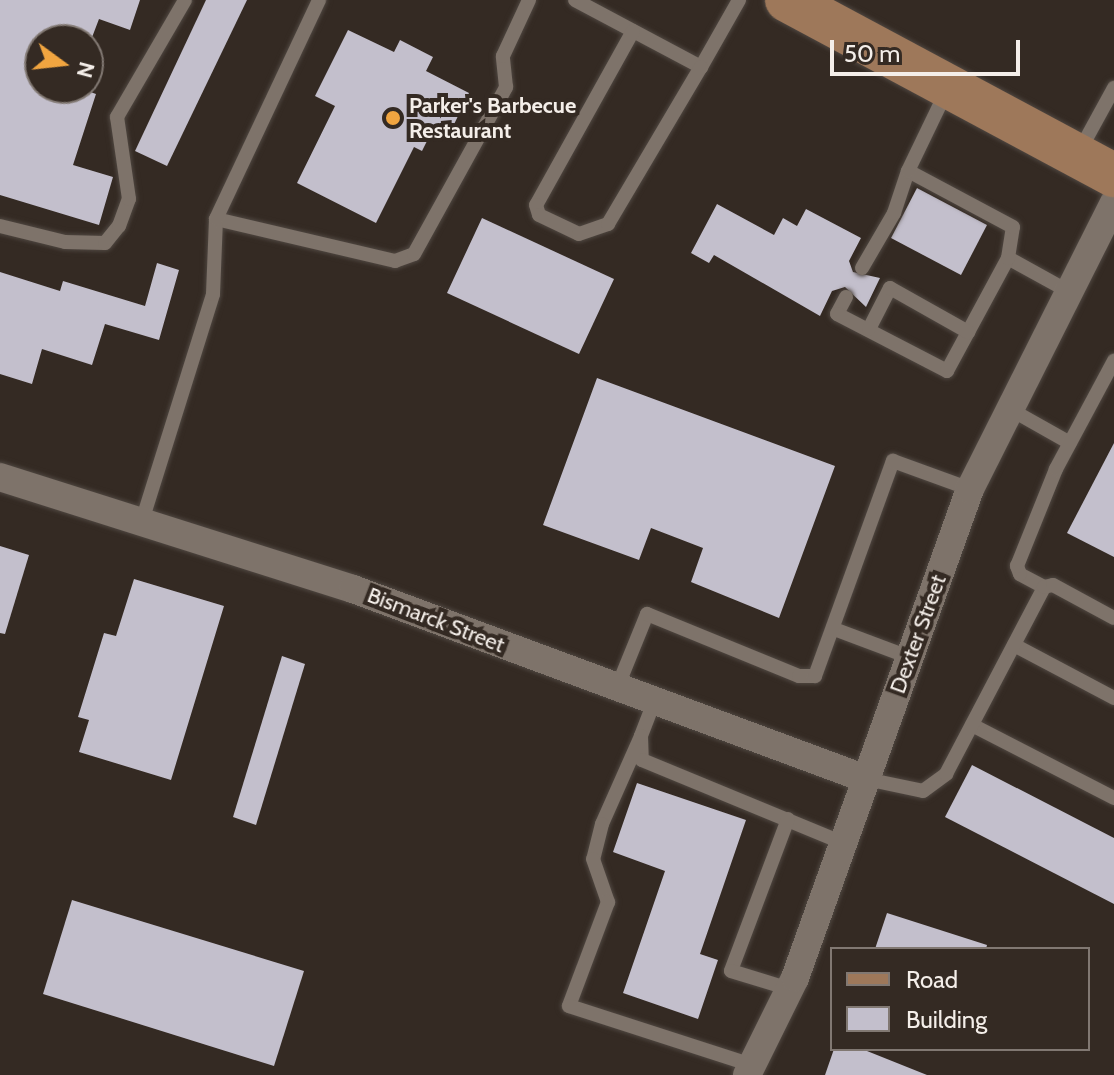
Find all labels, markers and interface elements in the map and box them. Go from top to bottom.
north arrow [24,24,104,104]
scale bar [834,24,1024,74]
text: 50 m [844,39,900,68]
text: N [71,59,101,81]
place label: Parker's Barbecue Restaurant [409,92,576,144]
marker: Parker's Barbecue Restaurant [384,109,402,127]
street label: Dexter Street [884,571,952,697]
street label: Bismarck Street [364,582,508,658]
legend [830,947,1090,1051]
text: Road [906,965,958,994]
text: Building [906,1005,987,1034]

